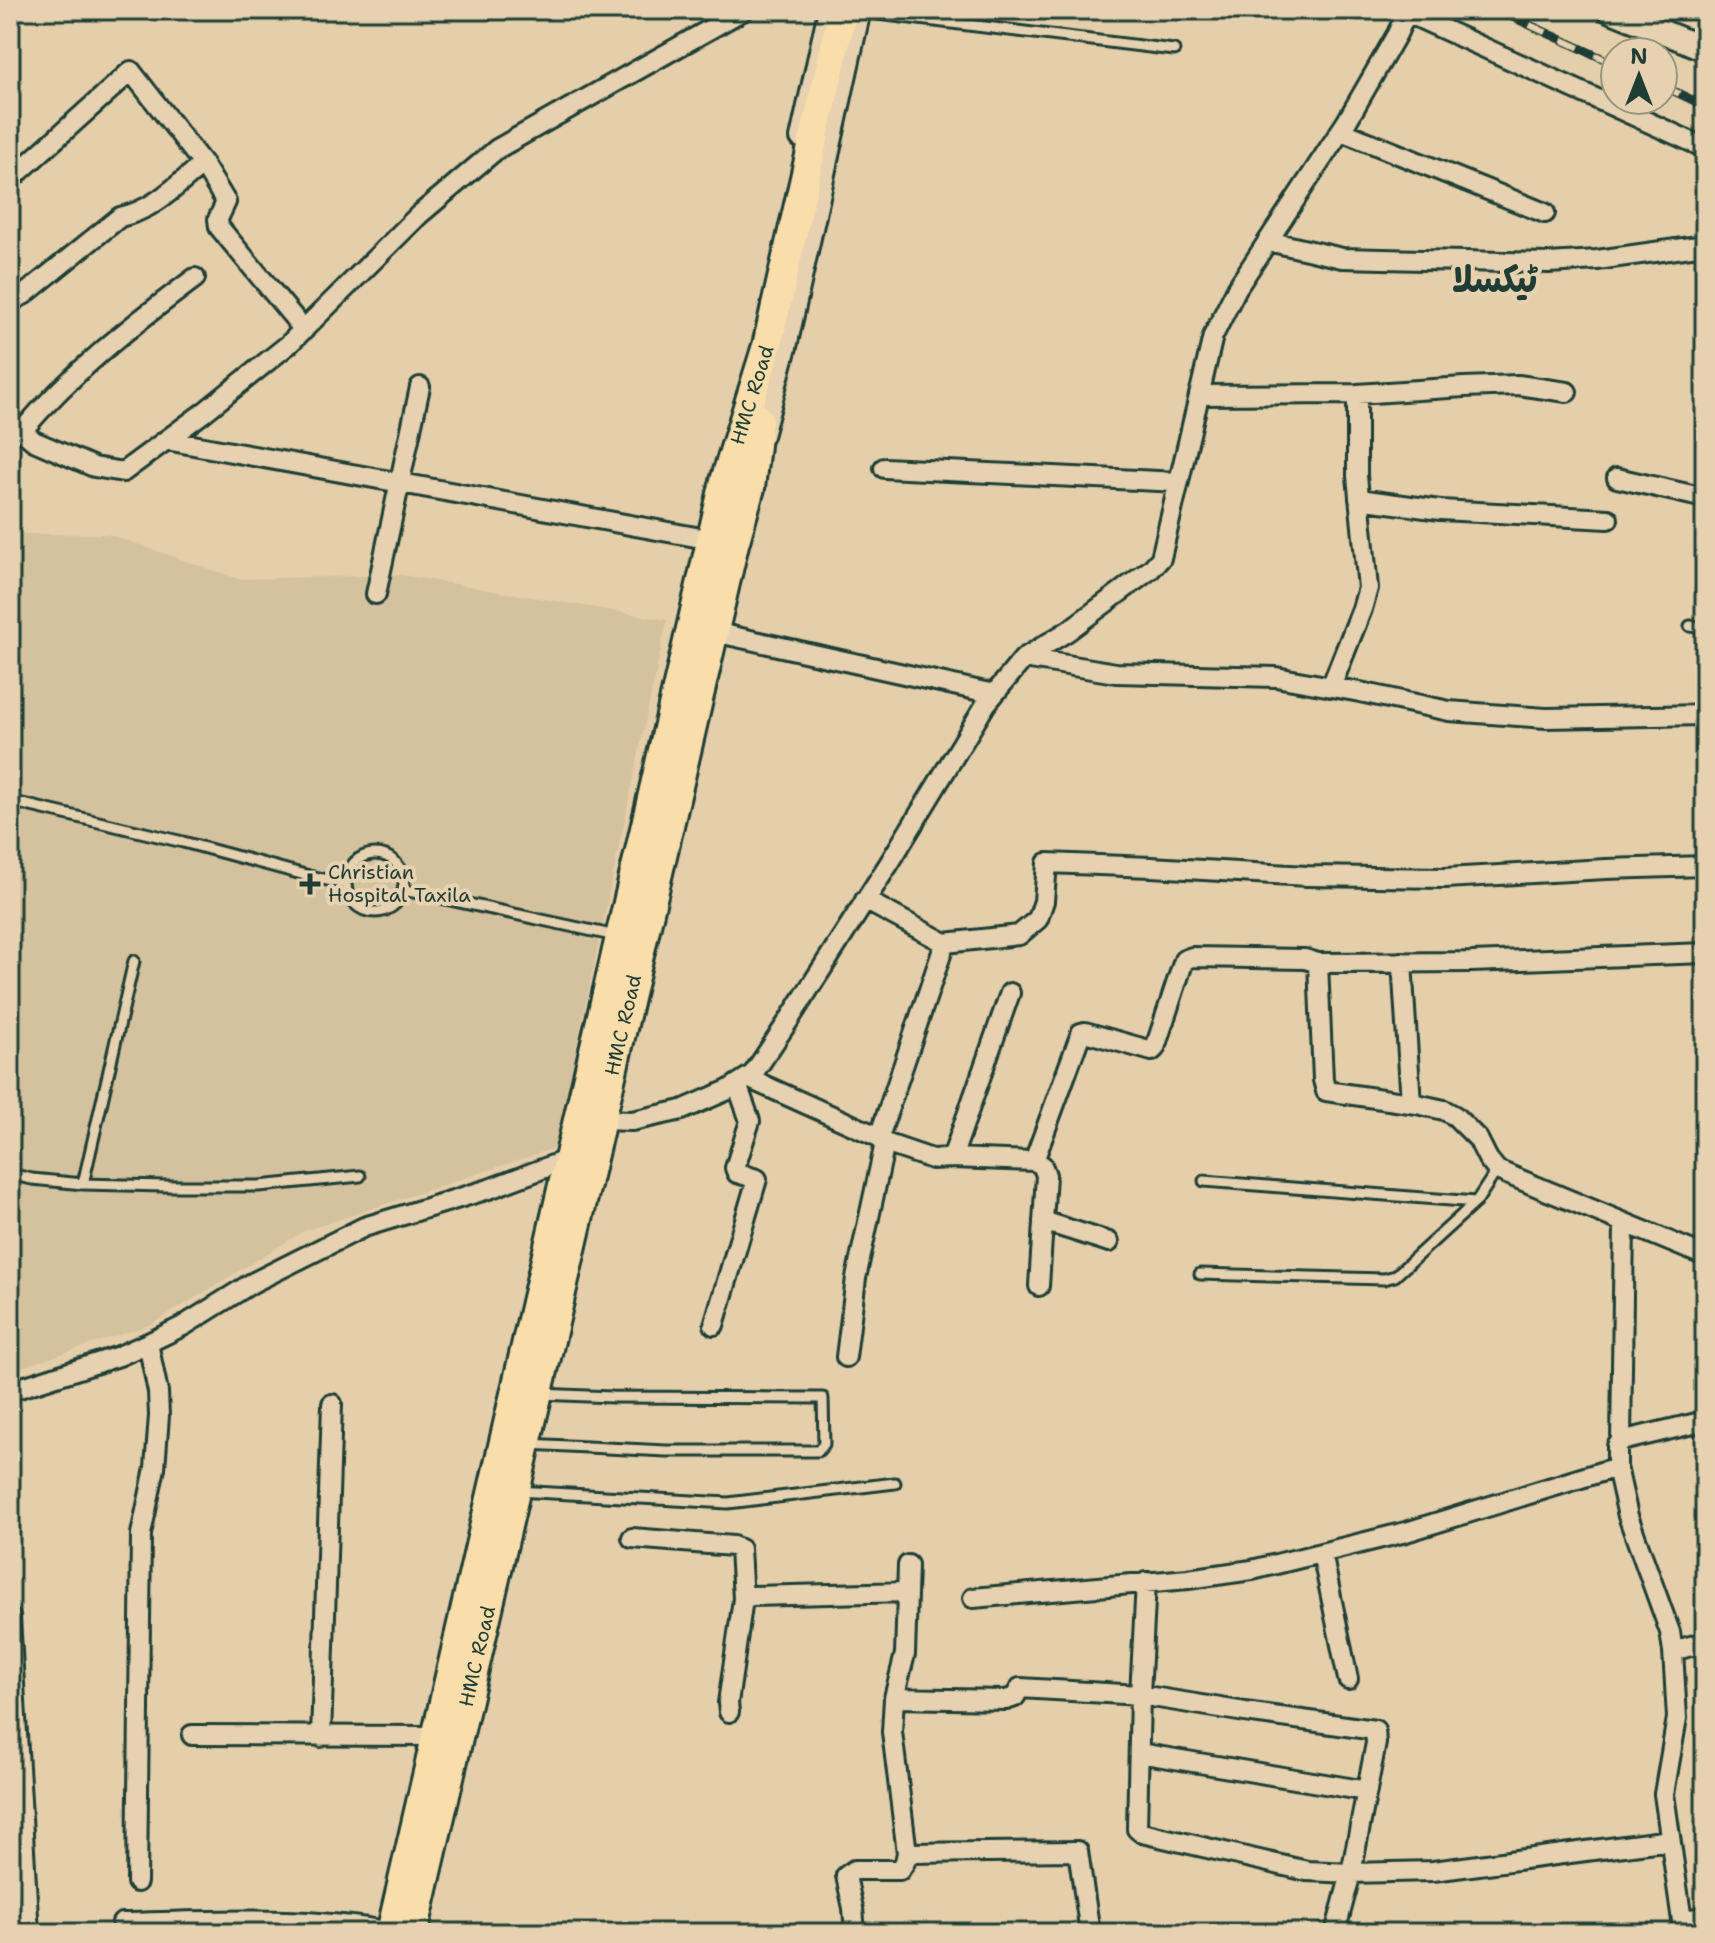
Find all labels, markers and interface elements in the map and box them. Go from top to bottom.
north arrow [1599,36,1679,116]
text: N [1630,42,1648,71]
district label: ٹیکسلا [1452,255,1538,304]
street label: HMC Road [724,342,780,448]
place label: Christian Hospital Taxila [328,859,471,908]
marker: Christian Hospital Taxila [299,873,321,895]
street label: HMC Road [599,972,647,1078]
street label: HMC Road [453,1603,501,1709]

